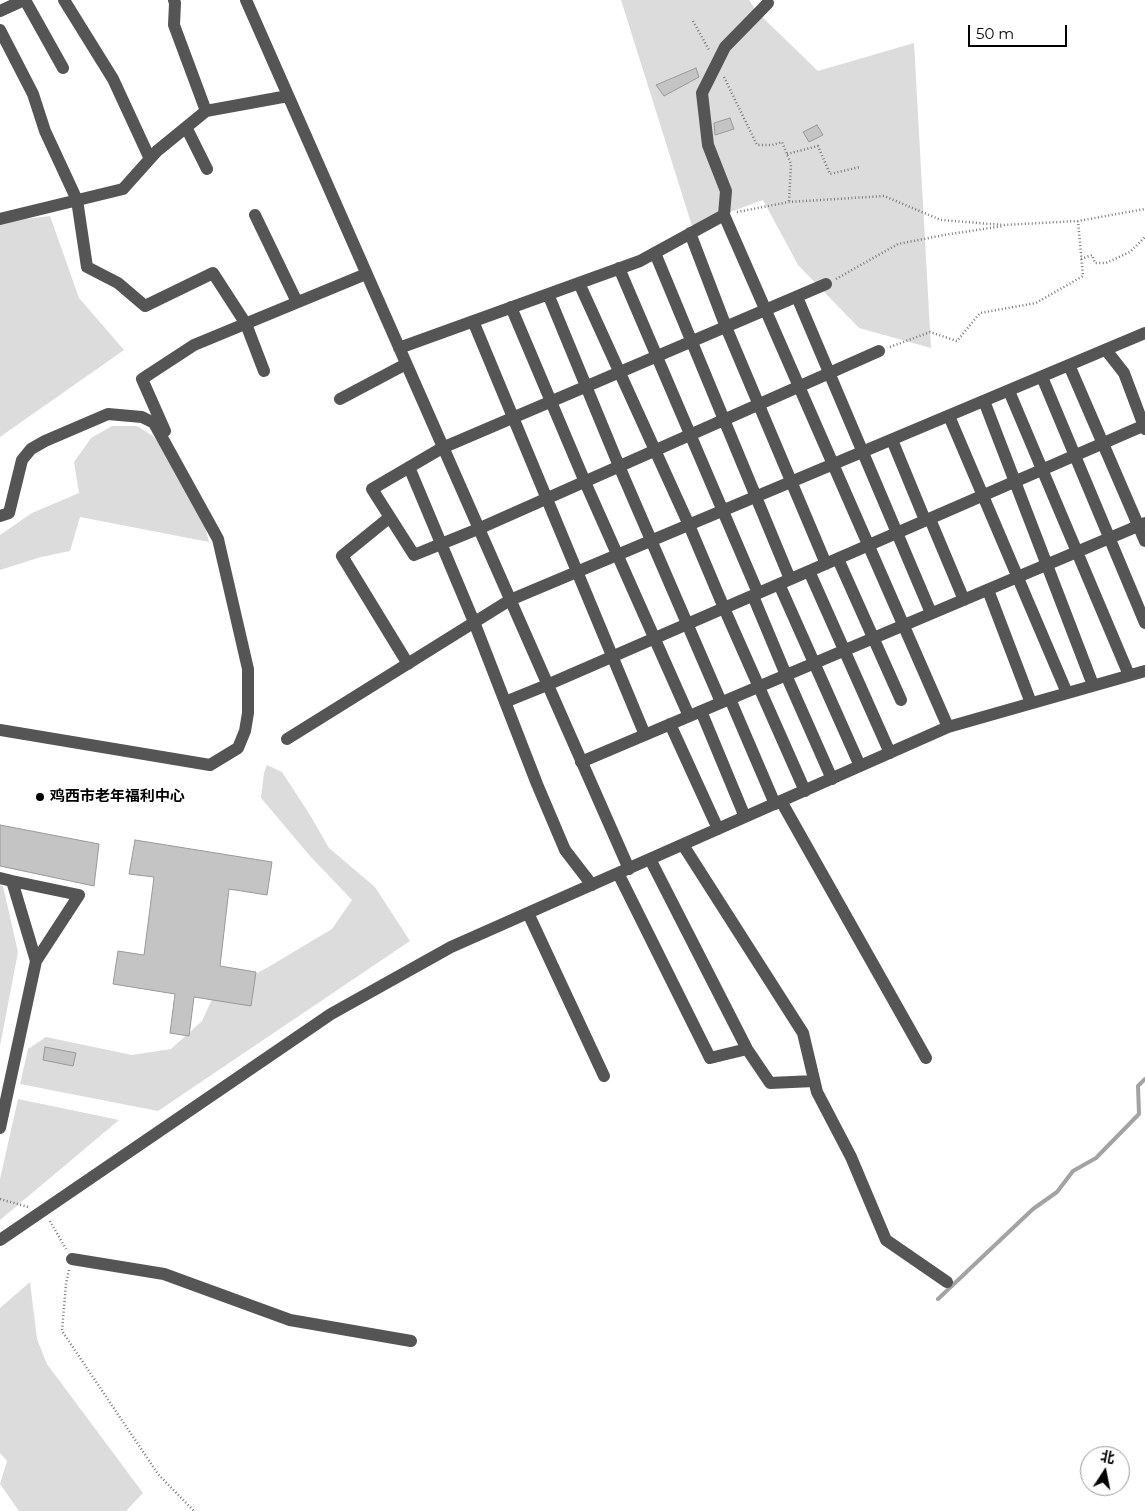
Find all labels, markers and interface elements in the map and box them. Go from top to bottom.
scale bar [970,15,1069,47]
text: 50 m [976,24,1014,43]
place label: 鸡西市老年福利中心 [50,788,185,806]
marker: 鸡西市老年福利中心 [34,791,46,803]
north arrow [1080,1446,1130,1496]
text: 北 [1099,1447,1116,1467]

